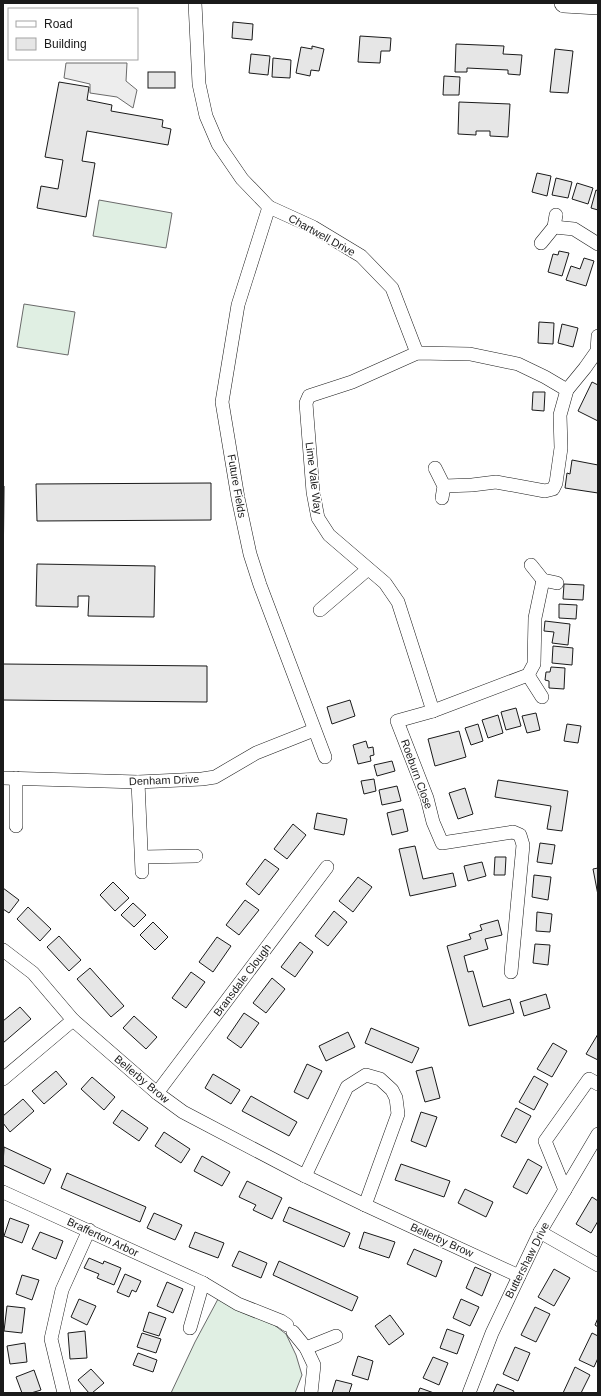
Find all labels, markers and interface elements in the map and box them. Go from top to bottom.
legend [8,8,138,60]
text: Road [44,17,73,31]
text: Building [44,37,87,51]
street label: Chartwell Drive [286,212,358,258]
street label: Lime Vale Way [304,441,324,515]
street label: Future Fields [226,453,249,519]
street label: Roeburn Close [399,737,435,811]
street label: Denham Drive [129,773,199,787]
street label: Bransdale Clough [211,941,273,1019]
street label: Bellerby Brow [112,1053,172,1105]
street label: Brafferton Arbor [65,1215,141,1259]
street label: Buttershaw Drive [503,1220,551,1300]
street label: Bellerby Brow [409,1221,475,1259]

